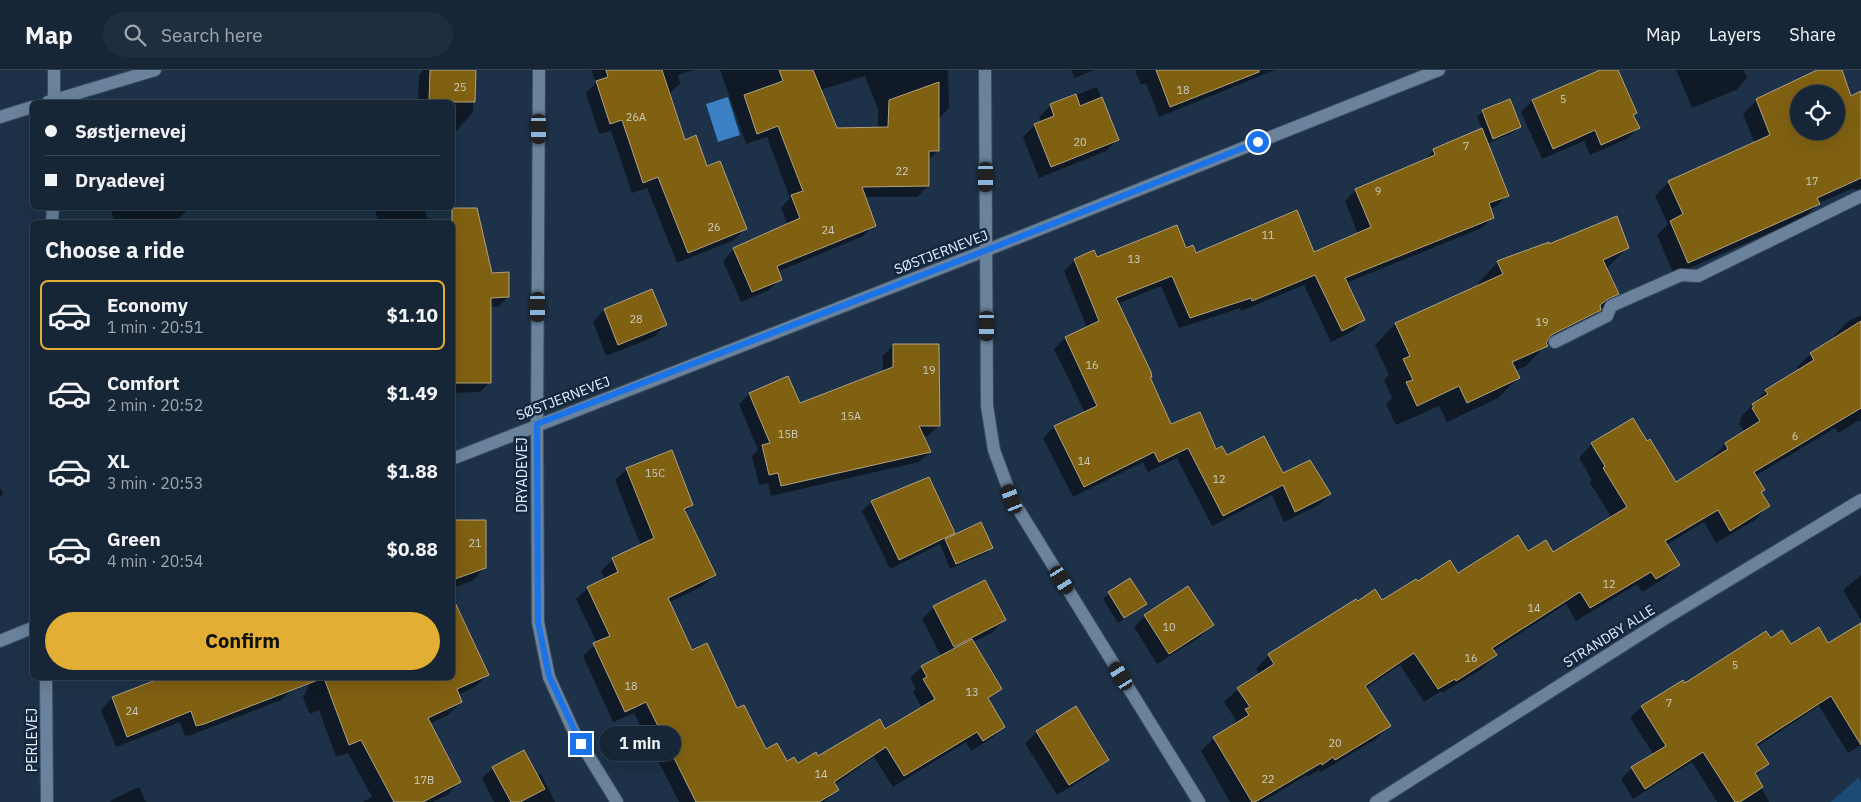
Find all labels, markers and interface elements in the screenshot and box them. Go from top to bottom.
search box [103,12,453,57]
text: Map [25,19,73,51]
icon: search [121,21,149,49]
text: Search here [161,23,263,47]
text: Map [1646,23,1681,46]
text: Layers [1709,23,1761,46]
text: Share [1789,23,1836,46]
house number: 25 [453,80,467,94]
house number: 18 [1176,83,1190,97]
map controls [1790,85,1845,140]
button: locate [1790,85,1845,140]
house number: 5 [1560,92,1566,106]
house number: 26A [626,110,646,124]
car [531,114,546,144]
text: Søstjernevej [75,119,186,143]
route start [1247,131,1269,153]
house number: 20 [1073,135,1087,149]
house number: 7 [1463,139,1469,153]
car [978,162,993,192]
house number: 22 [895,164,909,178]
text: Dryadevej [75,168,165,192]
house number: 17 [1805,174,1819,188]
house number: 9 [1375,184,1381,198]
house number: 26 [707,220,721,234]
house number: 24 [821,223,835,237]
street label: SØSTJERNEVEJ [891,226,991,278]
house number: 11 [1261,228,1275,242]
text: Choose a ride [45,235,185,264]
house number: 13 [1127,252,1141,266]
car [530,292,545,322]
icon: car [47,293,92,338]
text: Economy [107,293,188,317]
text: $1.10 [386,303,438,327]
car [979,311,994,341]
house number: 28 [629,312,643,326]
house number: 19 [1535,315,1549,329]
text: 1 min · 20:51 [107,317,203,337]
house number: 16 [1085,358,1099,372]
house number: 19 [922,363,936,377]
icon: car [47,371,92,416]
text: Comfort [107,371,180,395]
street label: SØSTJERNEVEJ [513,372,613,424]
text: $1.49 [386,381,438,405]
text: 2 min · 20:52 [107,395,203,415]
house number: 15A [841,409,861,423]
house number: 15B [778,427,798,441]
house number: 6 [1792,429,1798,443]
street label: DRYADEVEJ [513,437,531,513]
icon: car [47,449,92,494]
text: XL [107,449,130,473]
house number: 14 [1077,454,1091,468]
text: $1.88 [386,459,438,483]
house number: 15C [645,466,665,480]
house number: 12 [1212,472,1226,486]
text: 3 min · 20:53 [107,473,203,493]
car [999,482,1024,516]
icon: car [47,527,92,572]
text: Green [107,527,161,551]
house number: 21 [468,536,482,550]
text: $0.88 [386,537,438,561]
text: 4 min · 20:54 [107,551,203,571]
car [1047,563,1076,597]
house number: 12 [1602,577,1616,591]
house number: 14 [1527,601,1541,615]
street label: STRANDBY ALLE [1560,601,1658,671]
button: Confirm [45,612,440,670]
house number: 10 [1162,620,1176,634]
house number: 16 [1464,651,1478,665]
house number: 5 [1732,658,1738,672]
car [1106,659,1135,693]
house number: 18 [624,679,638,693]
house number: 13 [965,685,979,699]
house number: 7 [1666,696,1672,710]
house number: 24 [125,704,139,718]
street label: PERLEVEJ [23,708,41,772]
callout: 1 min [598,726,681,762]
route end [570,733,592,755]
text: 1 min [619,733,661,753]
house number: 20 [1328,736,1342,750]
house number: 14 [814,767,828,781]
house number: 22 [1261,772,1275,786]
house number: 17B [414,773,434,787]

